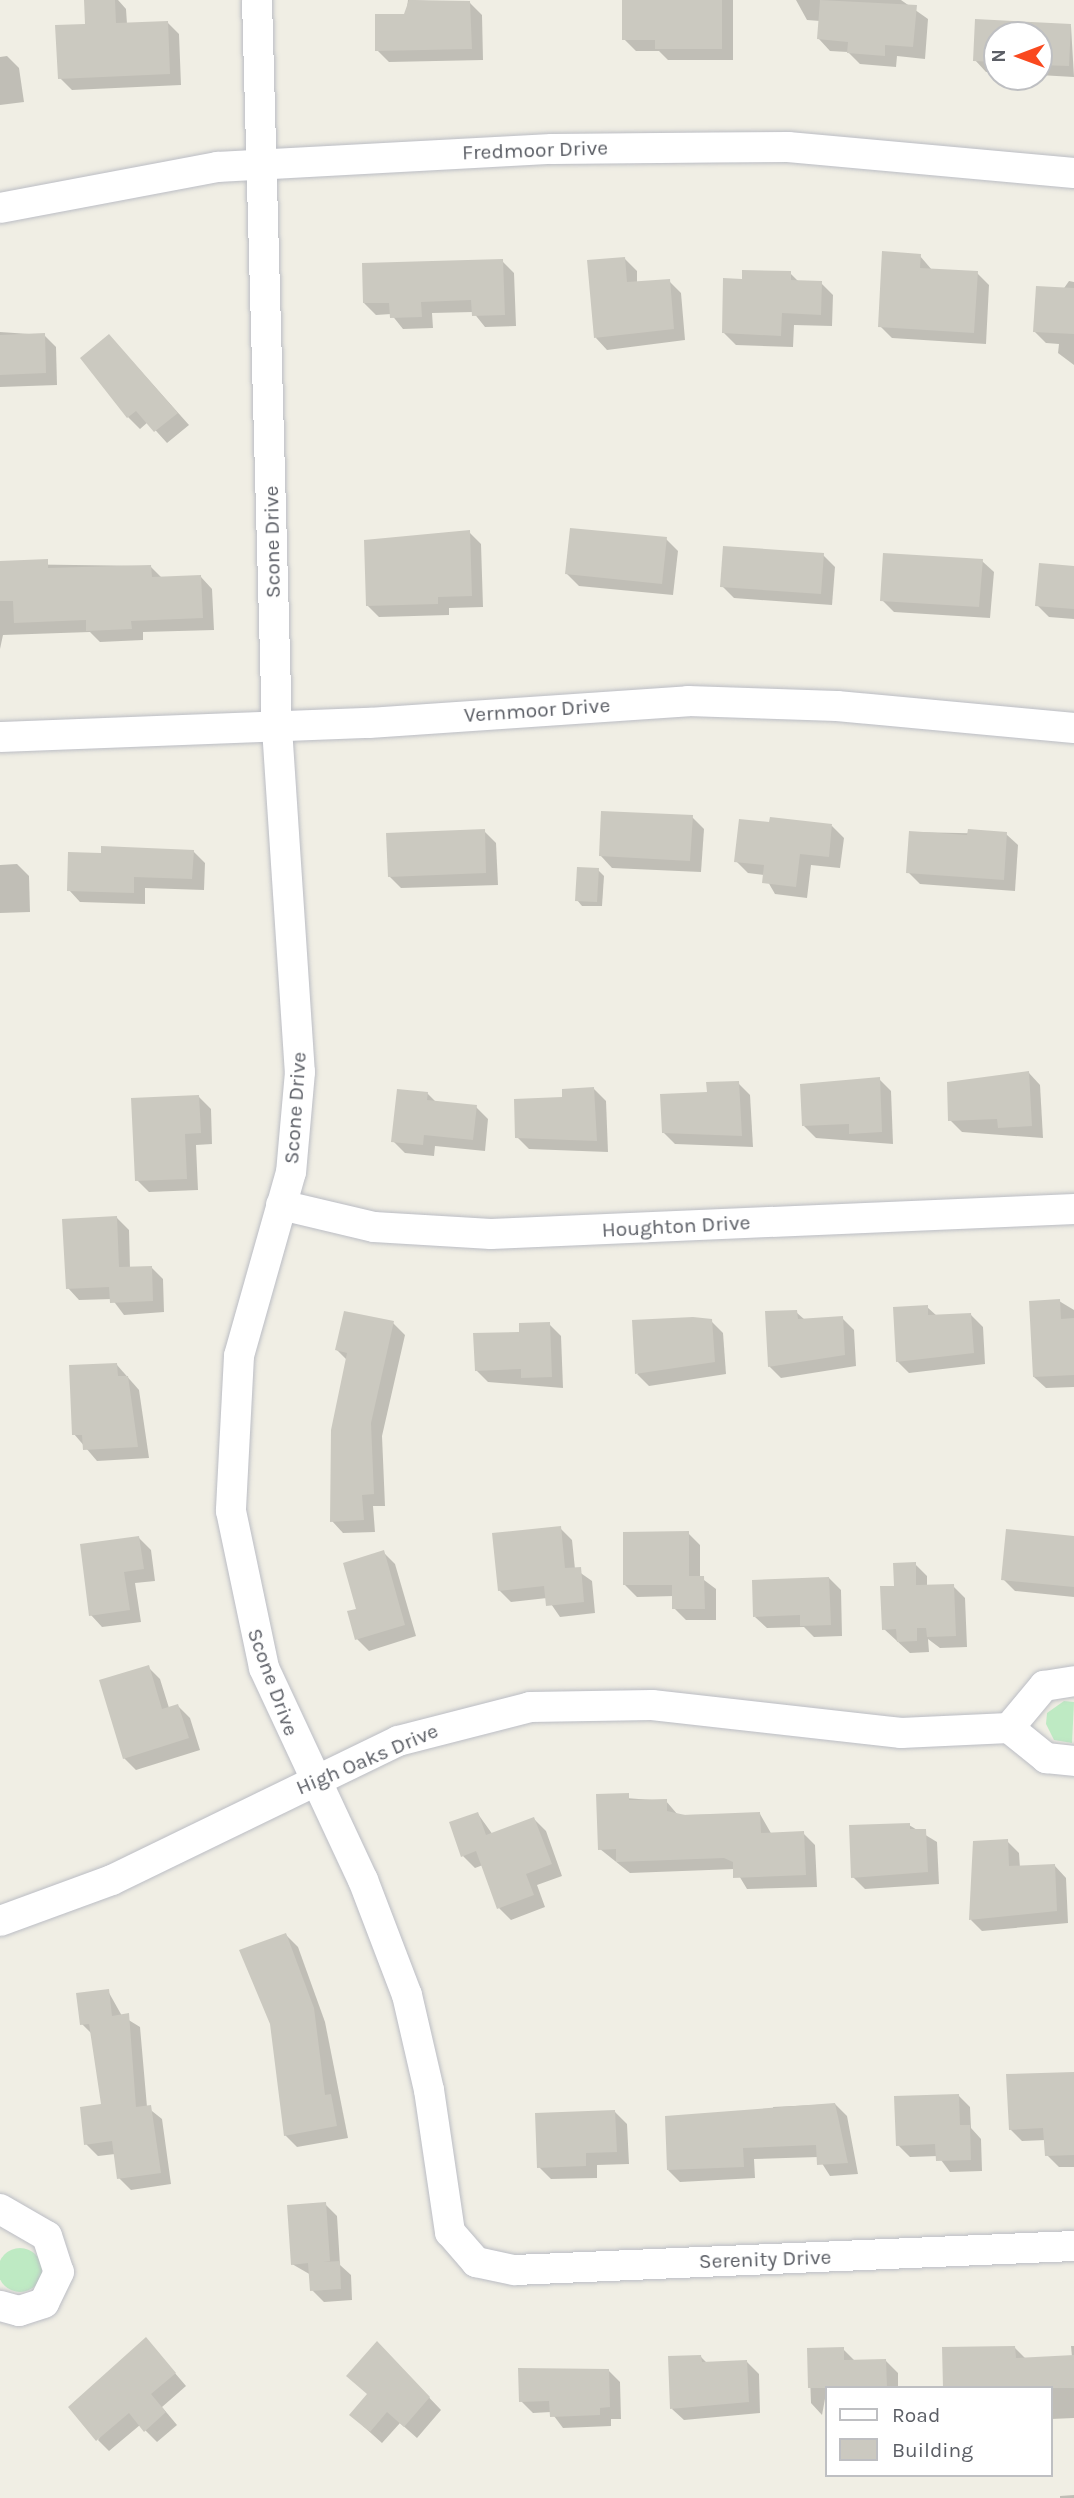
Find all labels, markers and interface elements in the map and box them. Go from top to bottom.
north arrow [983,21,1053,91]
text: N [988,49,1010,63]
street label: Fredmoor Drive [462,135,608,165]
street label: Scone Drive [258,486,286,598]
street label: Vernmoor Drive [463,692,611,728]
street label: Scone Drive [279,1051,311,1165]
street label: Houghton Drive [601,1210,751,1242]
street label: Scone Drive [242,1625,304,1739]
street label: High Oaks Drive [292,1718,442,1800]
street label: Serenity Drive [698,2244,832,2274]
legend [825,2386,1053,2477]
text: Road [892,2403,940,2427]
text: Building [892,2438,973,2462]

